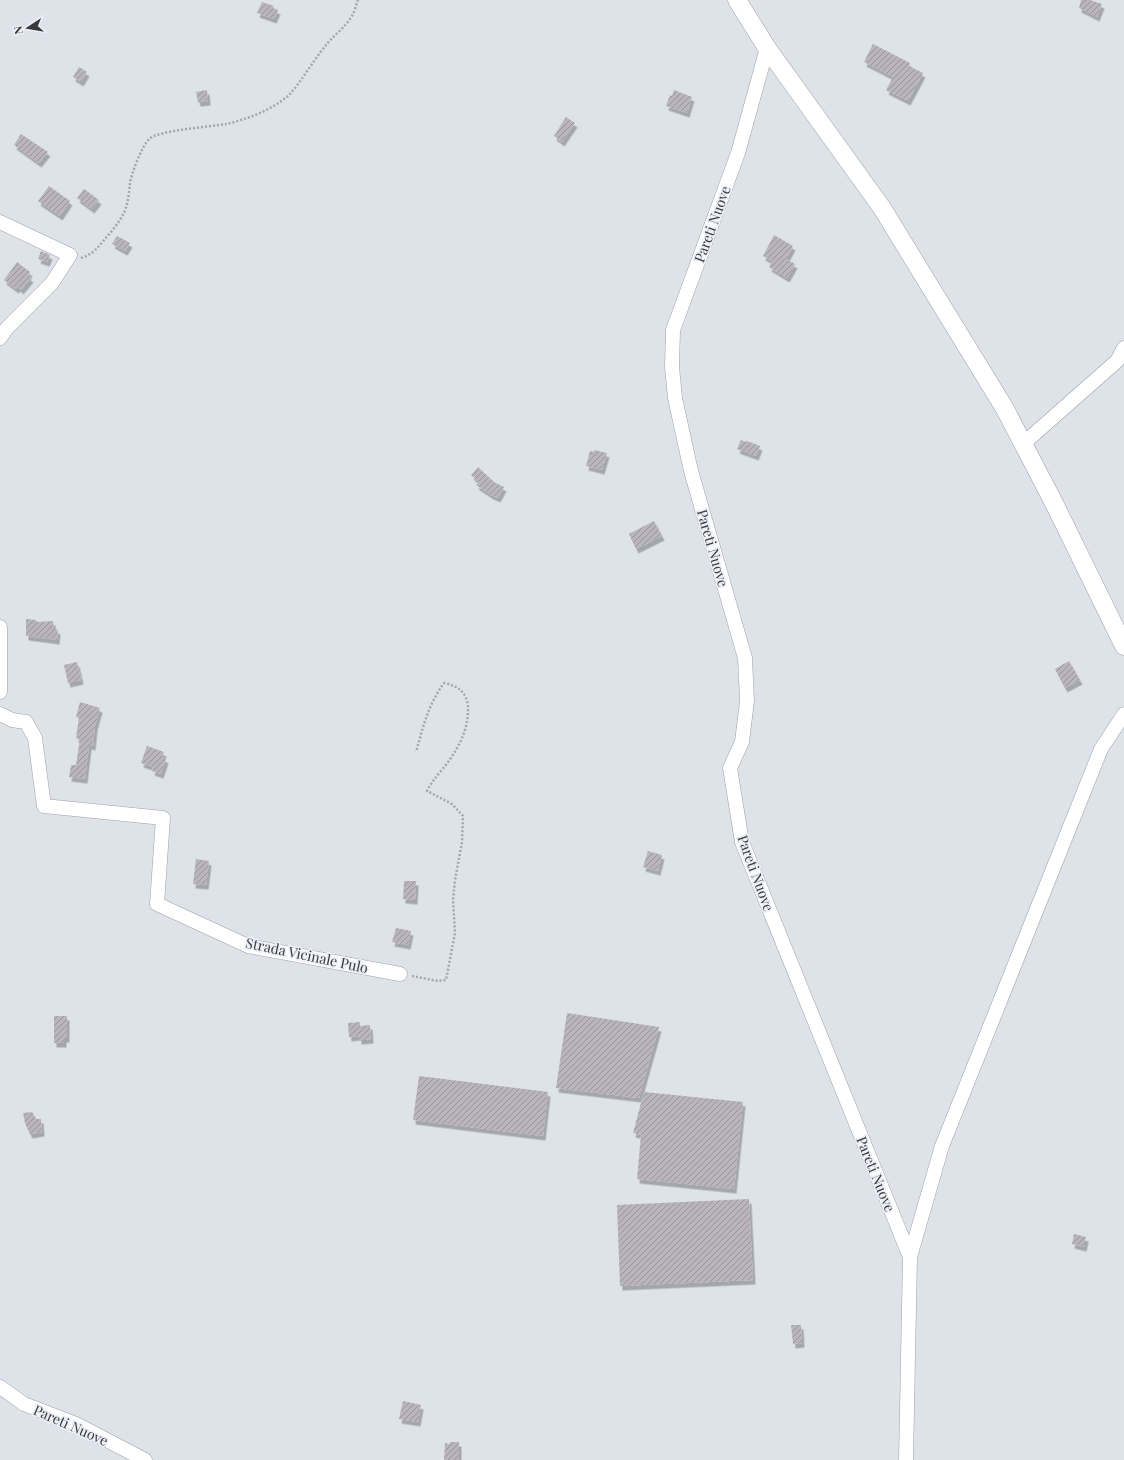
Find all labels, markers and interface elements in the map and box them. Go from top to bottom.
north arrow [8,8,48,48]
text: N [10,25,26,36]
street label: Pareti Nuove [689,183,735,265]
street label: Pareti Nuove [693,507,733,589]
street label: Pareti Nuove [733,832,779,914]
street label: Strada Vicinale Pulo [244,933,370,977]
street label: Pareti Nuove [852,1133,900,1215]
street label: Pareti Nuove [31,1400,111,1450]

